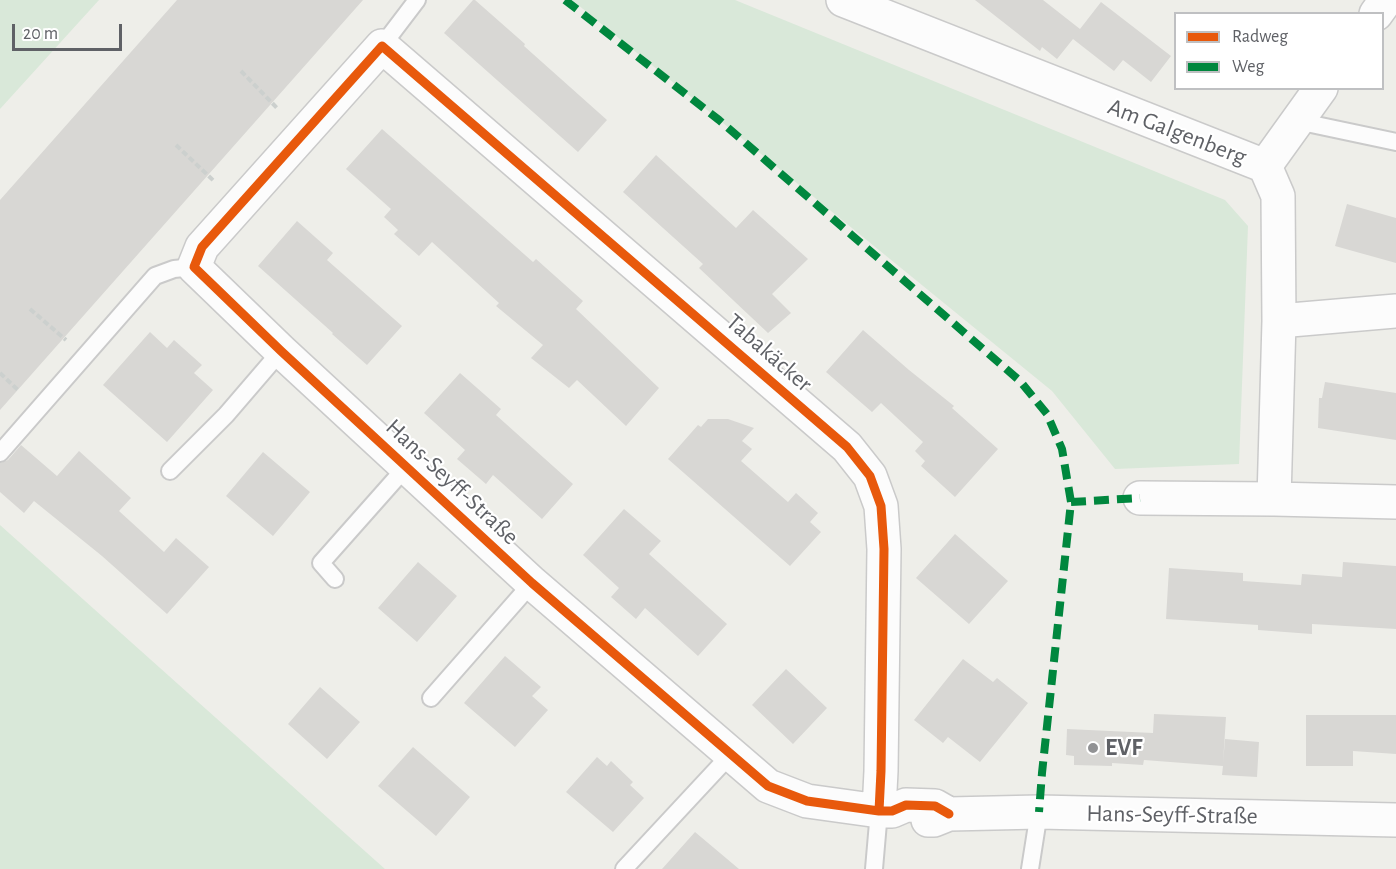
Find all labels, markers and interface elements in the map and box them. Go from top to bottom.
scale bar [15,12,124,50]
legend [1174,12,1384,90]
text: 20 m [23,25,58,43]
text: Radweg [1232,28,1288,46]
text: Weg [1232,58,1264,76]
street label: Am Galgenberg [1104,92,1250,172]
street label: Tabakäcker [720,308,818,398]
street label: Hans-Seyff-Straße [379,413,525,551]
place label: EVF [1105,734,1142,762]
marker: EVF [1086,741,1100,755]
street label: Hans-Seyff-Straße [1086,799,1258,831]

